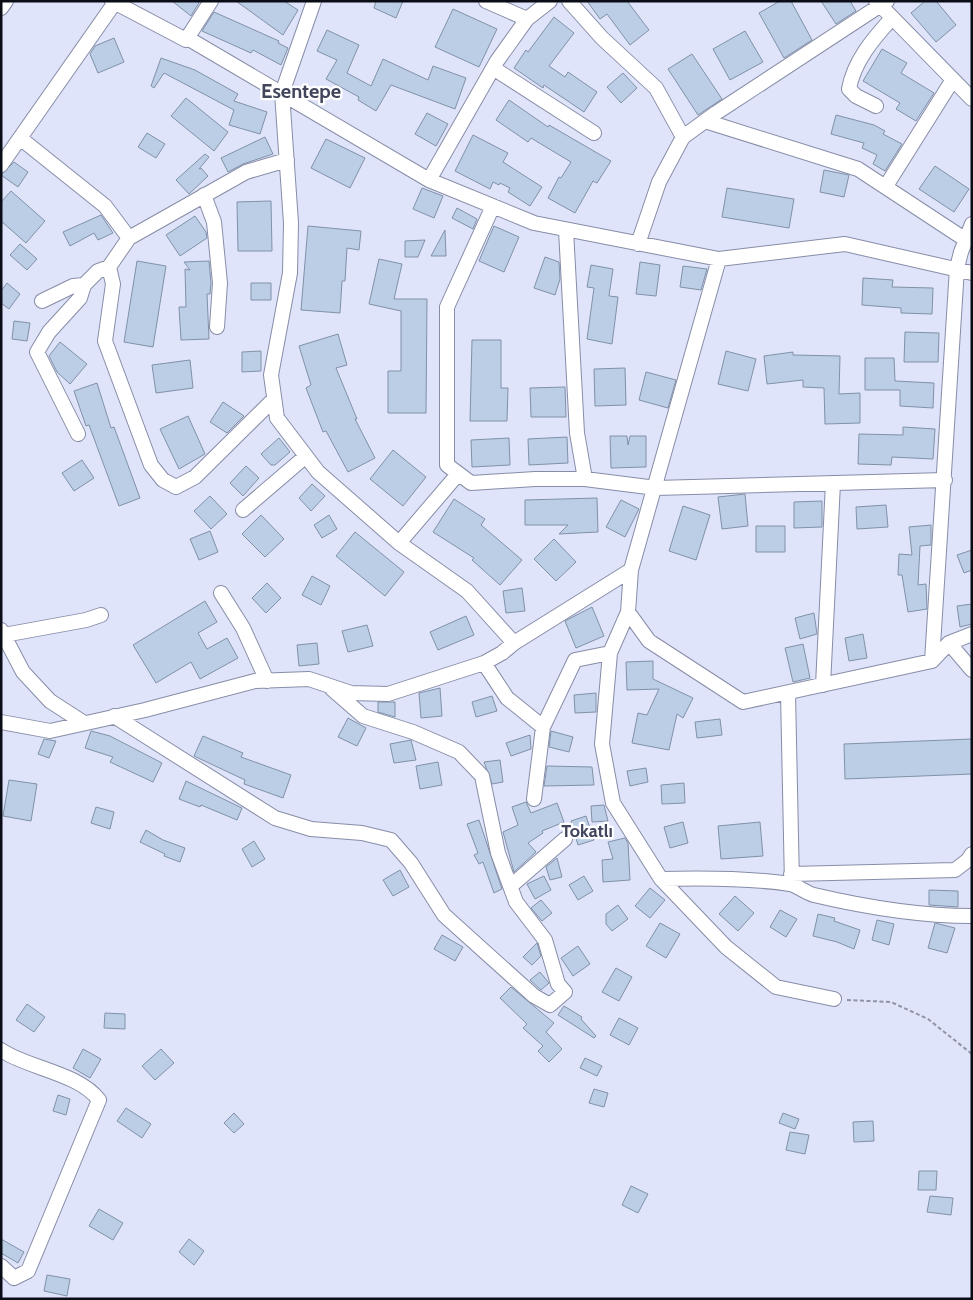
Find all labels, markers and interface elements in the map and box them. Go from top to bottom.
district label: Esentepe [261,79,341,103]
district label: Tokatlı [561,820,613,842]

